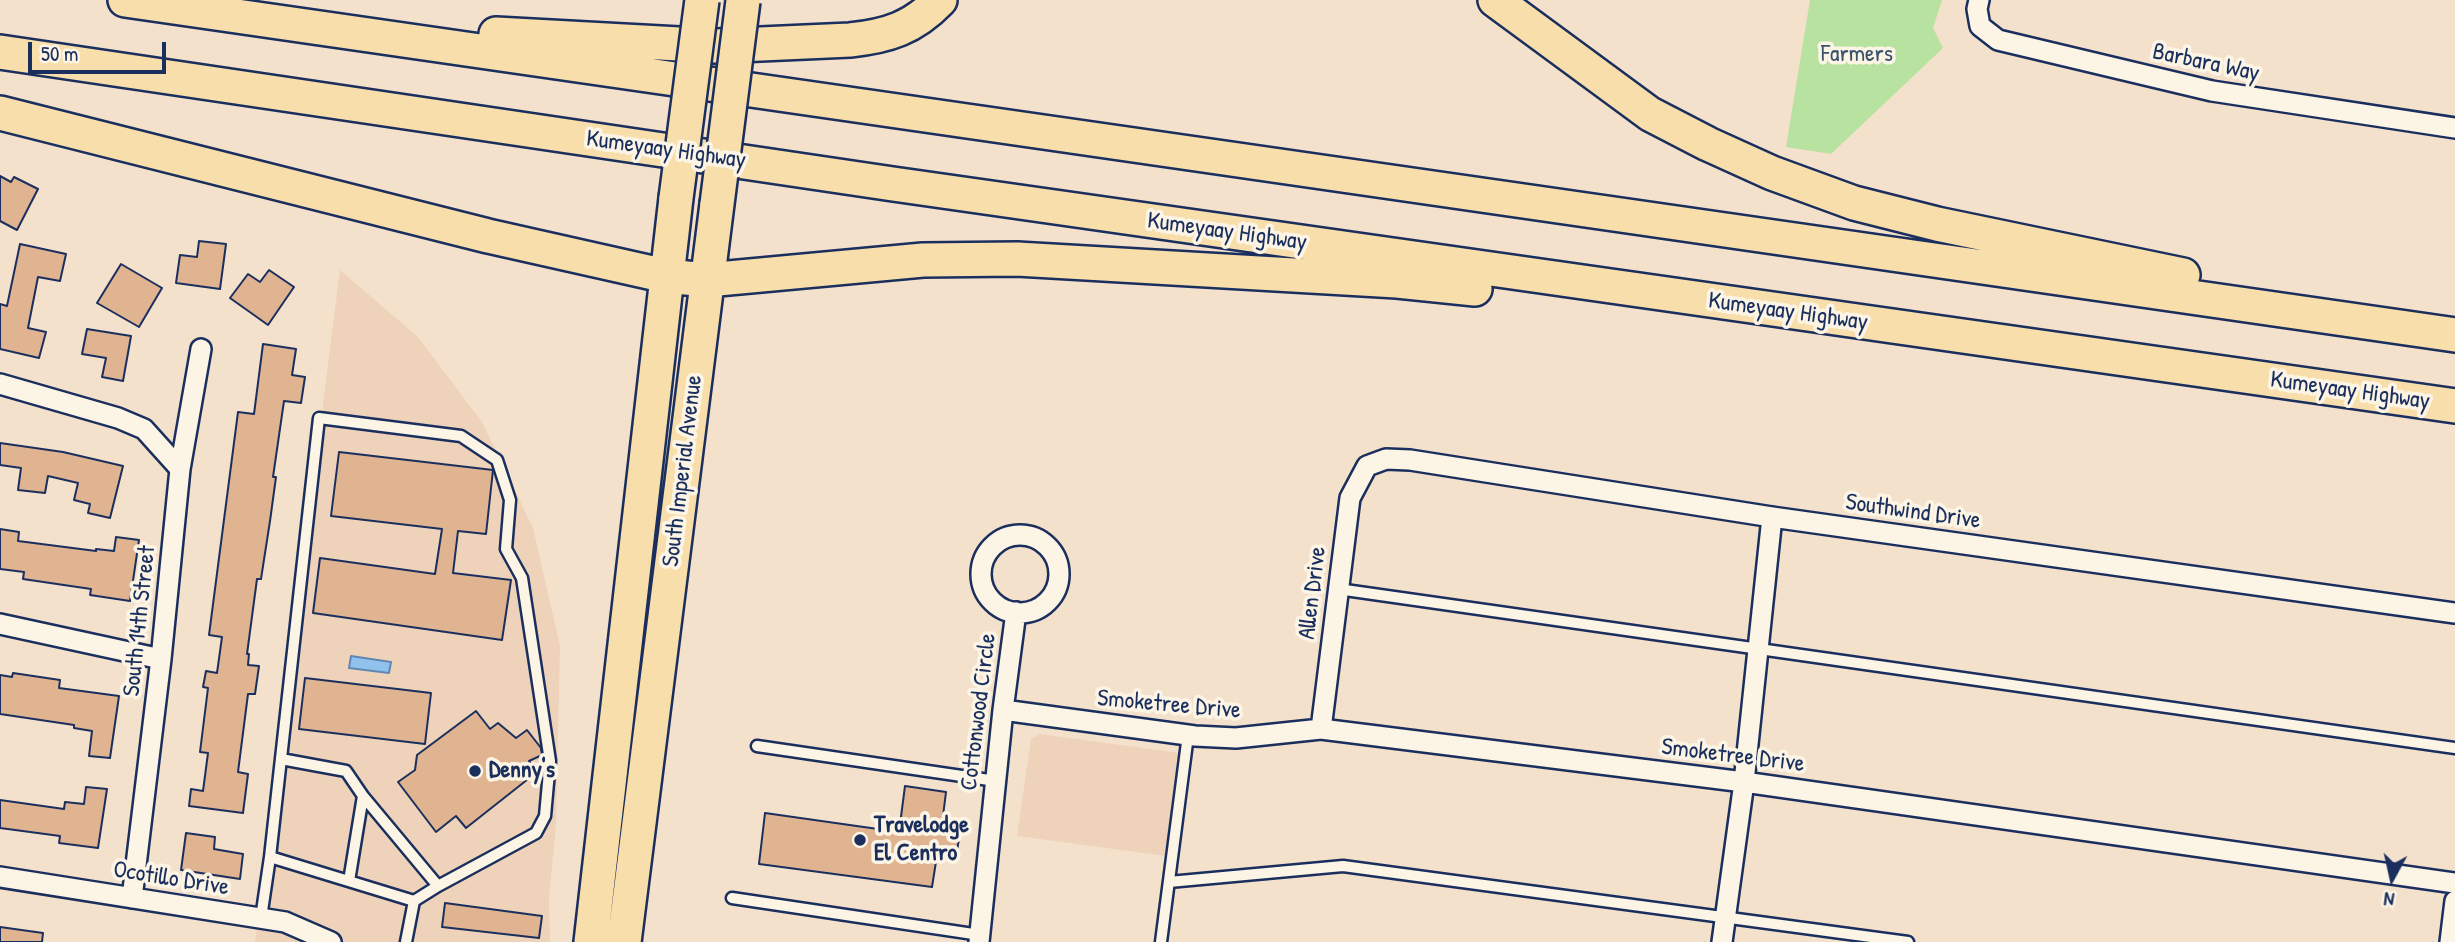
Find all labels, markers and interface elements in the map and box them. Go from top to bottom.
scale bar [32,28,170,72]
street label: Barbara Way [2150,38,2262,88]
text: 50 m [41,39,78,68]
park label: Farmers [1821,41,1893,69]
street label: Kumeyaay Highway [584,125,748,175]
street label: Kumeyaay Highway [1145,207,1309,257]
street label: Kumeyaay Highway [1706,287,1870,337]
street label: Kumeyaay Highway [2268,366,2432,416]
street label: South Imperial Avenue [657,374,709,568]
street label: Southwind Drive [1844,488,1982,536]
street label: South 14th Street [118,544,162,698]
street label: Allen Drive [1293,545,1333,641]
street label: Cottonwood Circle [955,632,1003,792]
street label: Smoketree Drive [1096,684,1242,726]
street label: Smoketree Drive [1660,733,1806,779]
place label: Denny's [489,757,555,785]
marker: Denny's [467,763,483,779]
place label: Travelodge El Centro [874,812,969,868]
marker: Travelodge El Centro [852,832,868,848]
north arrow [2357,844,2427,914]
street label: Ocotillo Drive [111,856,231,902]
text: N [2382,886,2396,913]

